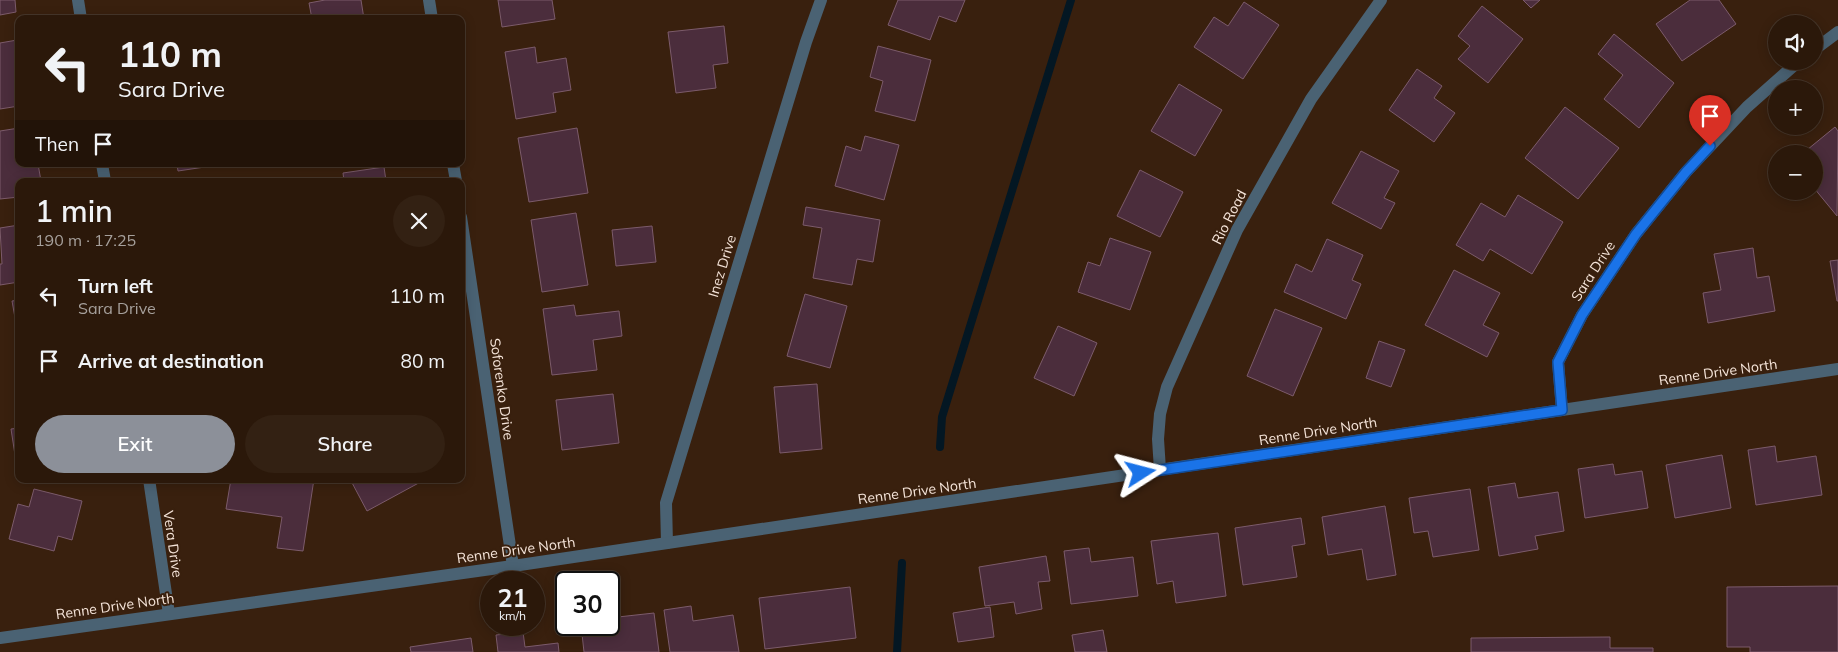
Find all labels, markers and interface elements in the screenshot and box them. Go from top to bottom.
map controls [1768,15,1823,200]
button: sound [1768,15,1823,70]
text: 110 m [118,32,222,76]
icon: left [35,35,100,100]
text: Sara Drive [118,75,225,103]
button: + [1768,80,1823,135]
pin [1689,95,1731,146]
icon: arrive [1696,102,1724,130]
icon: arrive [89,130,117,158]
text: Then [35,132,79,156]
button: − [1768,145,1823,200]
street label: Rio Road [1208,187,1250,247]
text: 1 min [35,192,113,230]
button: close [393,195,445,247]
text: 190 m · 17:25 [35,230,136,250]
street label: Inez Drive [704,233,740,299]
street label: Sara Drive [1567,238,1619,304]
text: Turn left [78,274,153,298]
icon: left [35,282,63,310]
text: 110 m [389,284,445,308]
text: Sara Drive [78,298,156,318]
street label: Soforenko Drive [486,337,518,441]
icon: arrive [35,347,63,375]
text: Arrive at destination [78,349,264,373]
text: 80 m [401,349,445,373]
street label: Renne Drive North [1658,355,1778,389]
street label: Renne Drive North [1258,413,1378,449]
button: Exit [35,415,235,473]
button: Share [245,415,445,473]
position arrow [1114,446,1166,498]
street label: Renne Drive North [857,474,977,508]
street label: Vera Drive [159,509,187,579]
street label: Renne Drive North [456,533,576,567]
speed limit sign: 30 [555,571,620,636]
text: 21 [497,582,528,613]
street label: Renne Drive North [55,589,175,623]
text: km/h [499,608,526,623]

